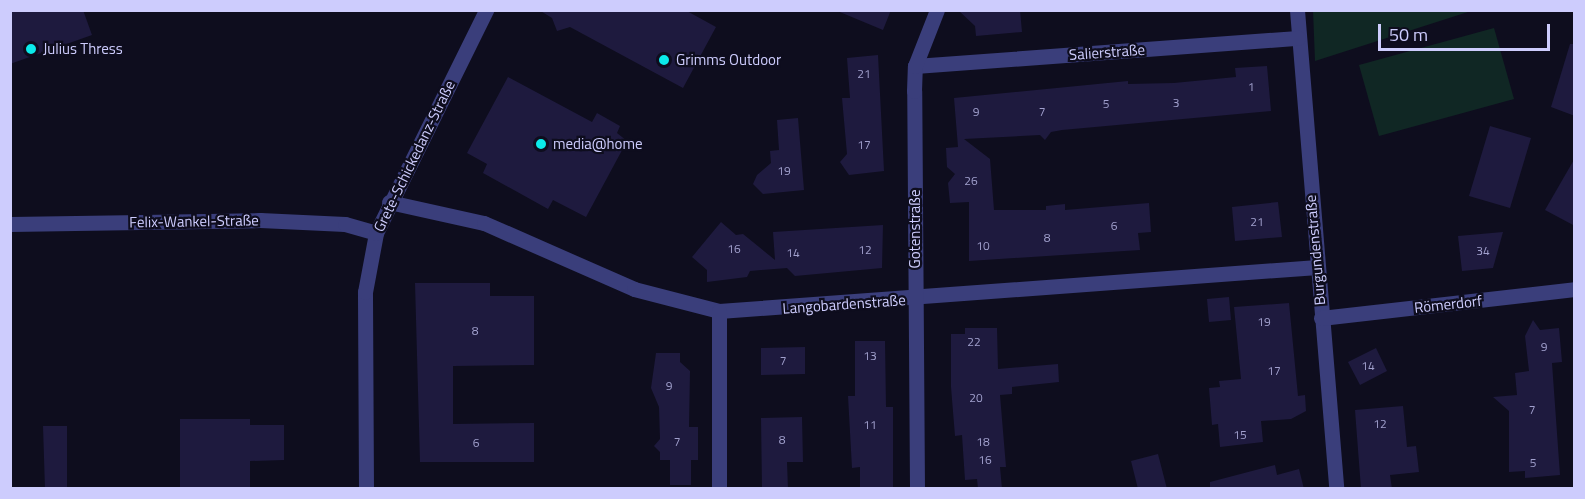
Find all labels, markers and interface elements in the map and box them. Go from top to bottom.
scale bar [1381,12,1554,50]
text: 50 m [1389,21,1428,48]
place label: Julius Thress [43,40,123,58]
street label: Salierstraße [1068,40,1146,64]
marker: Julius Thress [24,42,38,56]
place label: Grimms Outdoor [676,51,781,69]
marker: Grimms Outdoor [657,53,671,67]
house number: 21 [857,67,871,81]
street label: Grete-Schickedanz-Straße [370,77,458,235]
house number: 1 [1248,80,1254,94]
house number: 3 [1173,96,1179,110]
house number: 5 [1103,97,1109,111]
house number: 9 [973,105,979,119]
house number: 7 [1039,105,1045,119]
place label: media@home [553,135,643,153]
marker: media@home [534,137,548,151]
house number: 17 [857,138,871,152]
house number: 19 [777,164,791,178]
house number: 26 [964,174,978,188]
street label: Gotenstraße [906,189,924,269]
street label: Burgundenstraße [1301,194,1329,306]
street label: Felix-Wankel-Straße [129,211,259,231]
house number: 21 [1250,215,1264,229]
house number: 6 [1111,219,1117,233]
house number: 8 [1044,231,1050,245]
house number: 10 [976,239,990,253]
house number: 16 [727,242,741,256]
house number: 12 [858,243,872,257]
house number: 34 [1476,244,1490,258]
house number: 14 [786,246,800,260]
street label: Langobardenstraße [782,291,906,317]
street label: Römerdorf [1413,291,1483,317]
house number: 19 [1257,315,1271,329]
house number: 8 [472,324,478,338]
house number: 22 [967,335,981,349]
house number: 9 [1541,340,1547,354]
house number: 13 [863,349,877,363]
house number: 7 [780,354,786,368]
house number: 14 [1361,359,1375,373]
house number: 17 [1267,364,1281,378]
house number: 9 [666,379,672,393]
house number: 20 [969,391,983,405]
house number: 7 [1529,403,1535,417]
house number: 12 [1373,417,1387,431]
house number: 11 [863,418,877,432]
house number: 15 [1233,428,1247,442]
house number: 8 [779,433,785,447]
house number: 7 [674,435,680,449]
house number: 18 [976,435,990,449]
house number: 6 [473,436,479,450]
house number: 16 [978,453,992,467]
house number: 5 [1530,456,1536,470]

